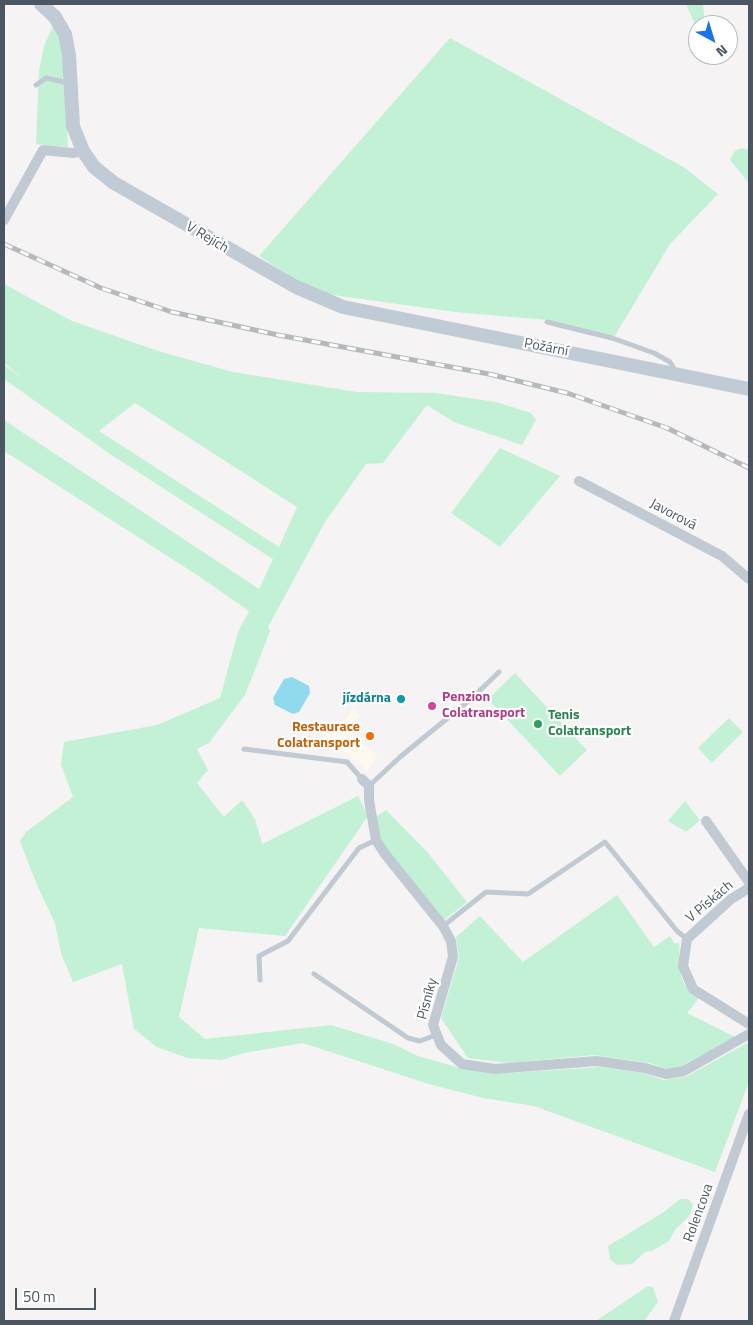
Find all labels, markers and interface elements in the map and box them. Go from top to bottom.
north arrow [688,15,738,65]
text: N [712,40,733,62]
street label: V Rejích [183,219,231,257]
street label: Požární [523,336,569,360]
street label: Javorová [647,496,699,534]
place label: Penzion Colatransport [442,690,525,722]
place label: jízdárna [342,691,391,707]
marker: jízdárna [395,693,407,705]
marker: Penzion Colatransport [426,700,438,712]
place label: Tenis Colatransport [548,708,631,740]
marker: Tenis Colatransport [532,718,544,730]
place label: Restaurace Colatransport [277,720,360,752]
marker: Restaurace Colatransport [364,730,376,742]
street label: V Pískách [683,877,737,927]
street label: Písníky [414,977,442,1021]
street label: Rolencova [681,1182,717,1244]
scale bar [18,1278,99,1310]
text: 50 m [23,1285,56,1308]

